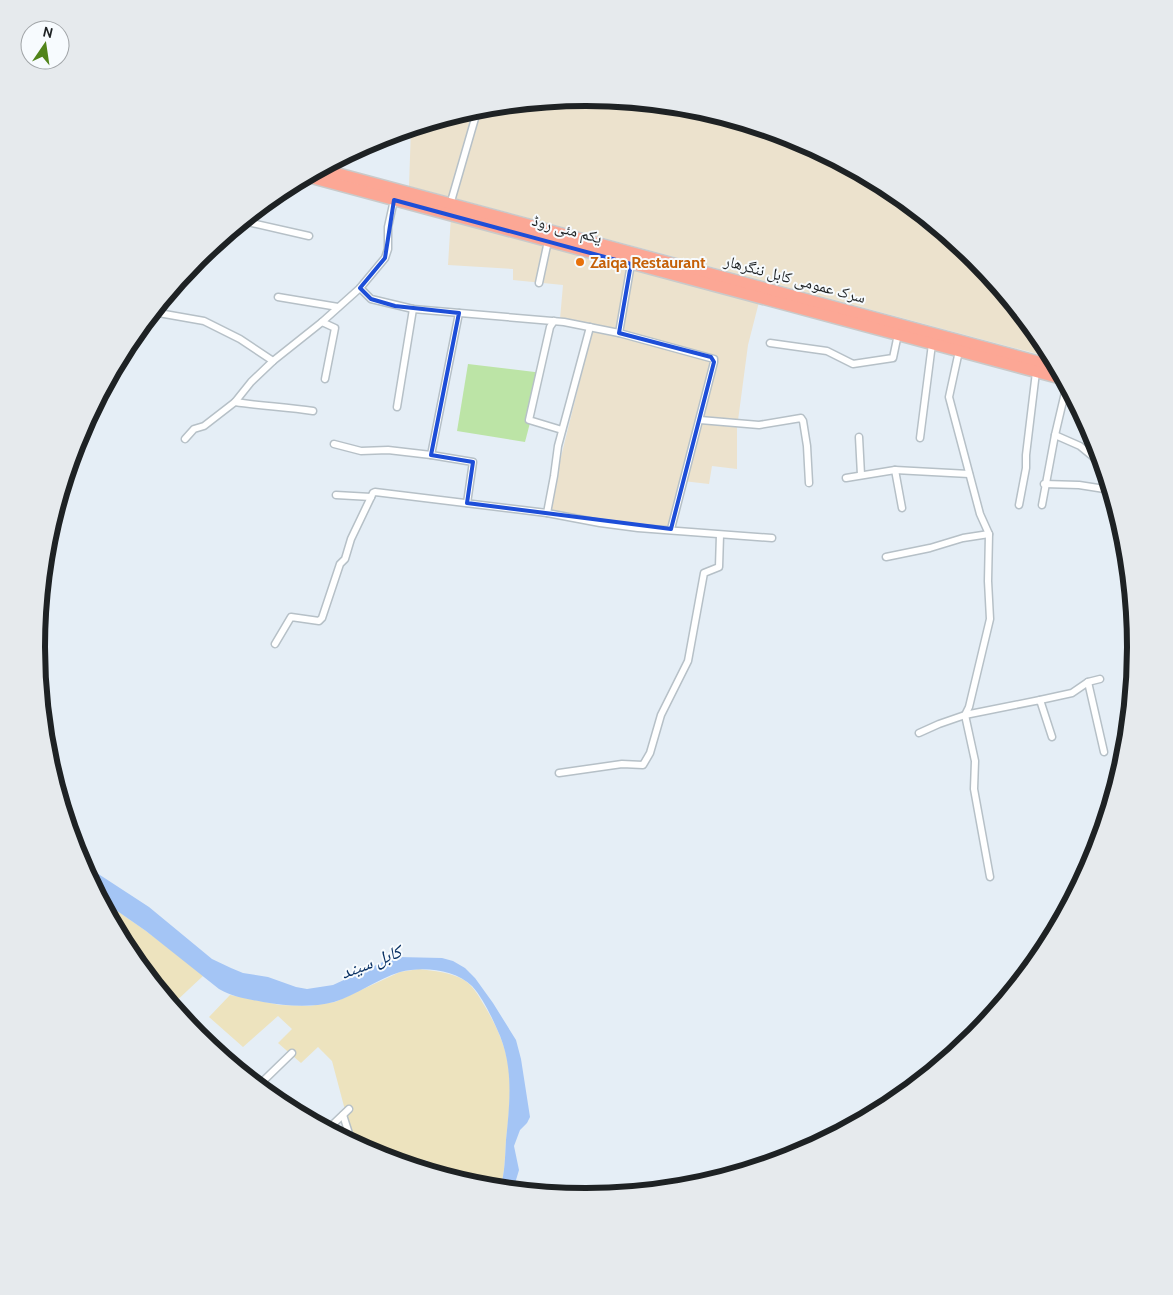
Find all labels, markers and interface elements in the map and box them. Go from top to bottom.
north arrow [20,20,70,70]
text: N [41,22,55,42]
street label: یکم مئی روڈ [530,211,604,248]
street label: سرک عمومی کابل ننگرهار [721,251,868,308]
place label: Zaiqa Restaurant [590,253,706,272]
marker: Zaiqa Restaurant [574,256,586,268]
water label: کابل سيند [337,939,408,984]

